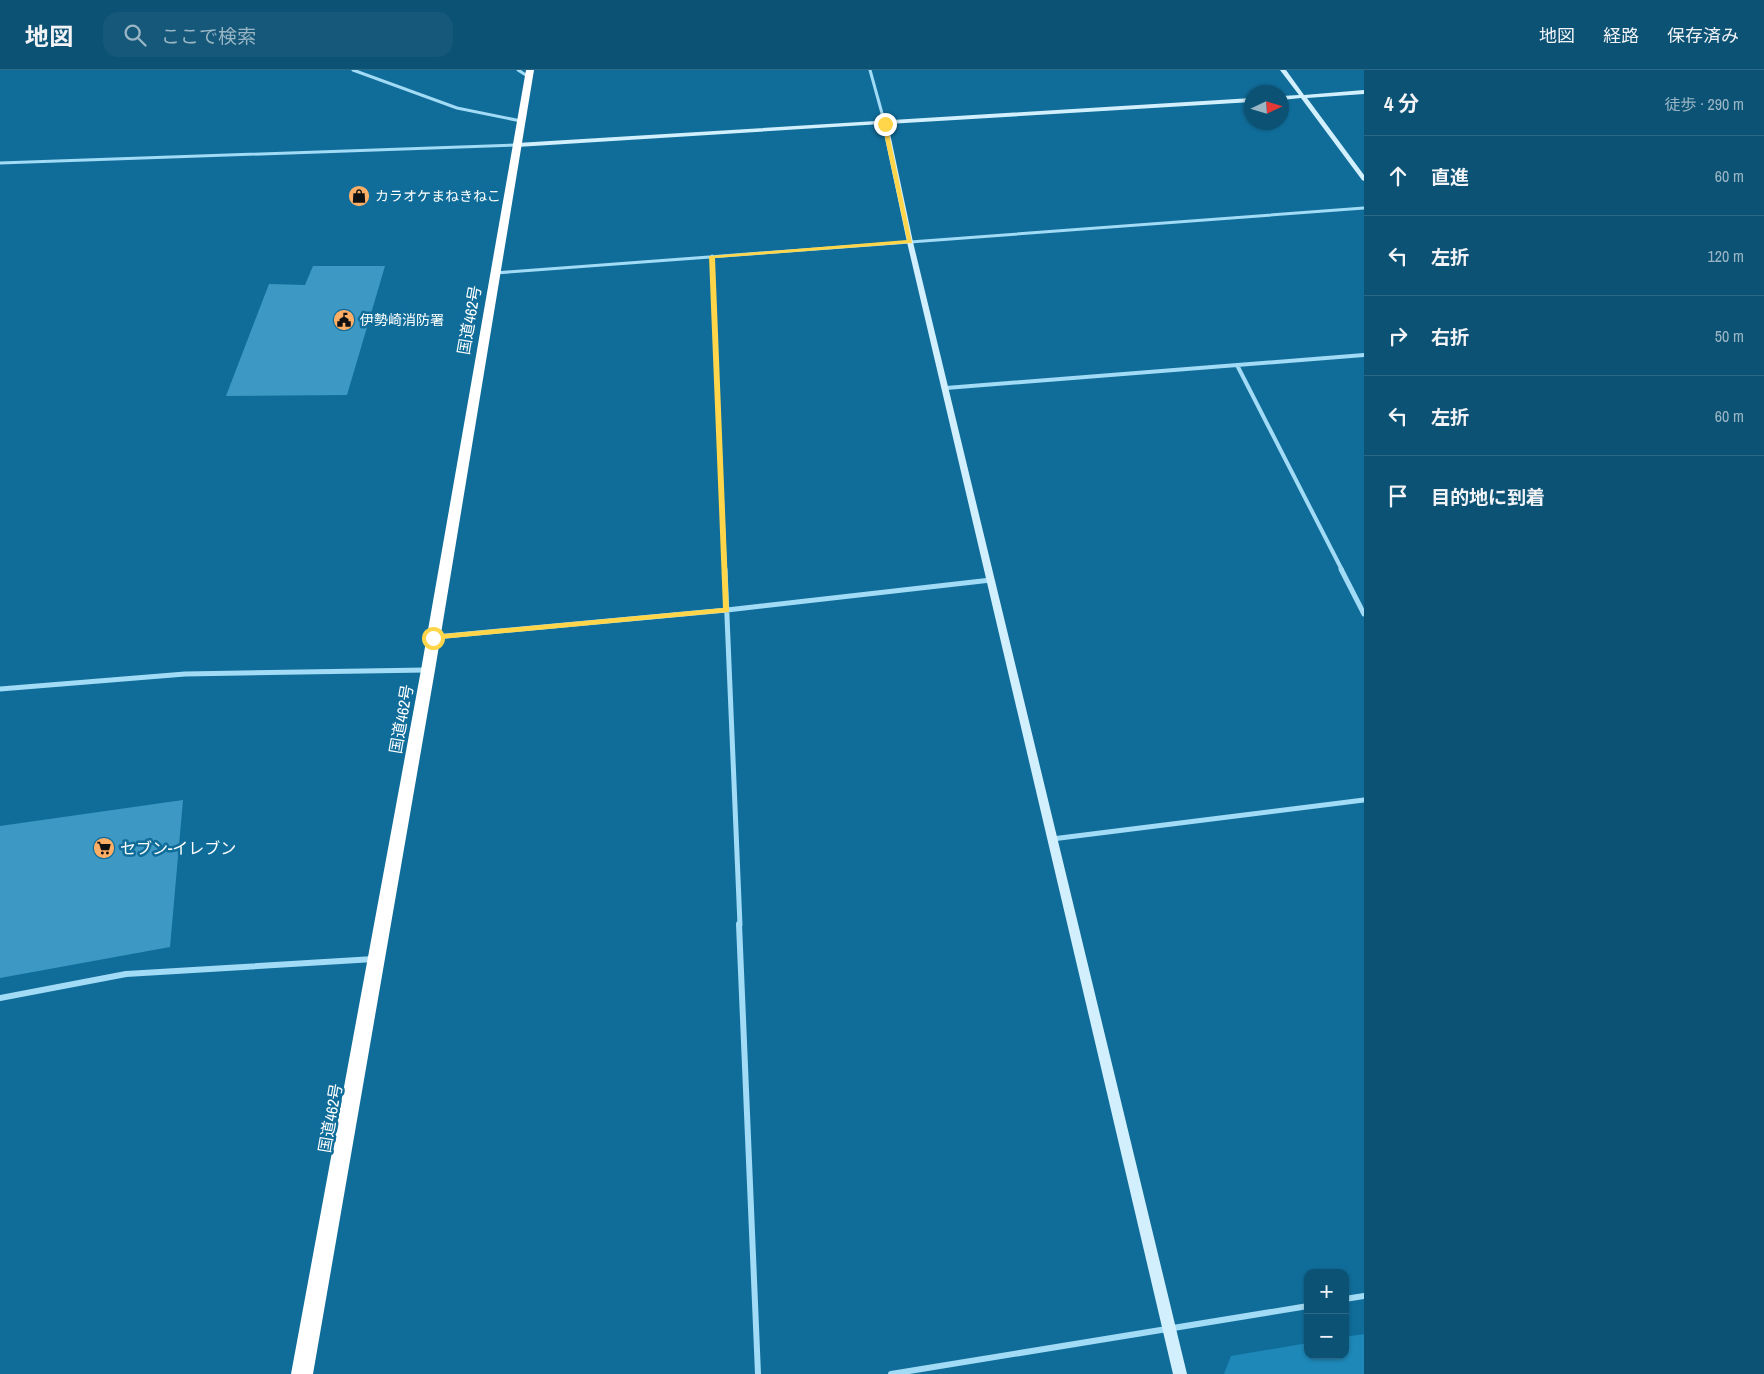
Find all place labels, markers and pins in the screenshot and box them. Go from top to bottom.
shop icon: カラオケまねきねこ [347,184,371,208]
place label: カラオケまねきねこ [375,187,501,205]
public building icon: 伊勢崎消防署 [332,308,356,332]
place label: 伊勢崎消防署 [360,311,444,329]
supermarket icon: セブン-イレブン [92,836,116,860]
place label: セブン-イレブン [120,837,236,859]

